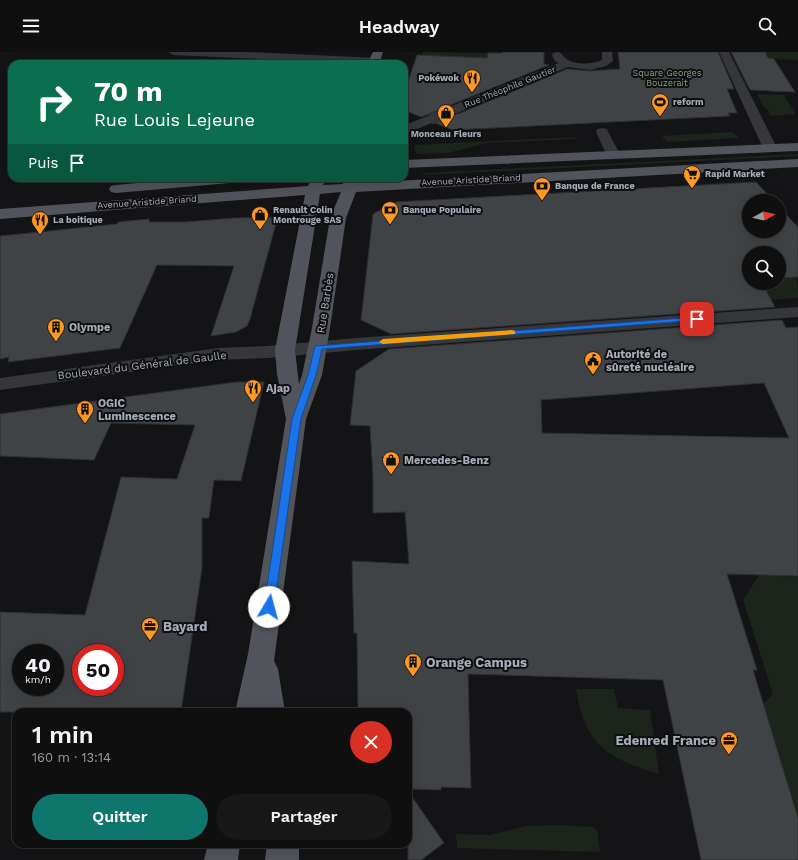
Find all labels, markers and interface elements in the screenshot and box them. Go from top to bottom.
icon: menu [20,15,42,37]
icon: search [756,15,778,37]
text: Headway [359,16,439,37]
street label: Rue Théophile Gautier [463,64,557,110]
restaurant icon: Pokéwok [462,68,482,93]
park label: Square Georges Bouzerait [632,68,702,88]
place label: Pokéwok [418,73,459,83]
text: 70 m [94,75,163,108]
icon: right [28,76,80,128]
sports icon: reform [650,92,670,117]
place label: reform [673,97,703,107]
shop icon: Monceau Fleurs [436,103,456,128]
text: Rue Louis Lejeune [94,109,255,130]
place label: Monceau Fleurs [411,129,482,139]
icon: arrive [66,152,88,174]
text: Puis [28,154,58,172]
supermarket icon: Rapid Market [682,164,702,189]
place label: Rapid Market [705,169,765,179]
street label: Avenue Aristide Briand [421,172,521,188]
bank icon: Banque de France [532,176,552,201]
place label: Banque de France [555,181,635,191]
street label: Avenue Aristide Briand [97,194,197,210]
north arrow [742,194,786,238]
map controls [742,194,786,290]
bank icon: Banque Populaire [380,200,400,225]
shop icon: Renault Colin Montrouge SAS [250,205,270,230]
place label: Renault Colin Montrouge SAS [273,205,341,225]
place label: Banque Populaire [403,205,481,215]
restaurant icon: La boitique [30,210,50,235]
place label: La boitique [53,215,103,225]
button: search [742,246,786,290]
street label: Rue Barbès [314,272,337,334]
pin [680,302,714,336]
icon: arrive [686,308,708,330]
building icon: Olympe [46,317,66,342]
place label: Olympe [69,321,110,334]
place label: Autorité de sûreté nucléaire [606,348,694,374]
street label: Boulevard du Général de Gaulle [57,349,227,382]
public building icon: Autorité de sûreté nucléaire [583,350,603,375]
restaurant icon: Ajap [243,378,263,403]
place label: Ajap [266,382,290,395]
place label: OGIC Luminescence [98,397,176,423]
building icon: OGIC Luminescence [75,399,95,424]
shop icon: Mercedes-Benz [381,450,401,475]
place label: Mercedes-Benz [404,454,489,467]
position arrow [248,586,290,628]
office icon: Bayard [140,616,160,641]
place label: Bayard [163,619,207,634]
speed limit sign: 50 [72,644,124,696]
building icon: Orange Campus [403,652,423,677]
text: 40 [25,653,51,677]
place label: Orange Campus [426,655,527,670]
text: km/h [25,674,51,685]
text: 1 min [32,721,94,749]
button: close [350,721,392,763]
office icon: Edenred France [719,730,739,755]
place label: Edenred France [616,733,716,748]
text: 160 m · 13:14 [32,750,111,765]
button: Quitter [32,794,208,840]
button: Partager [216,794,392,840]

